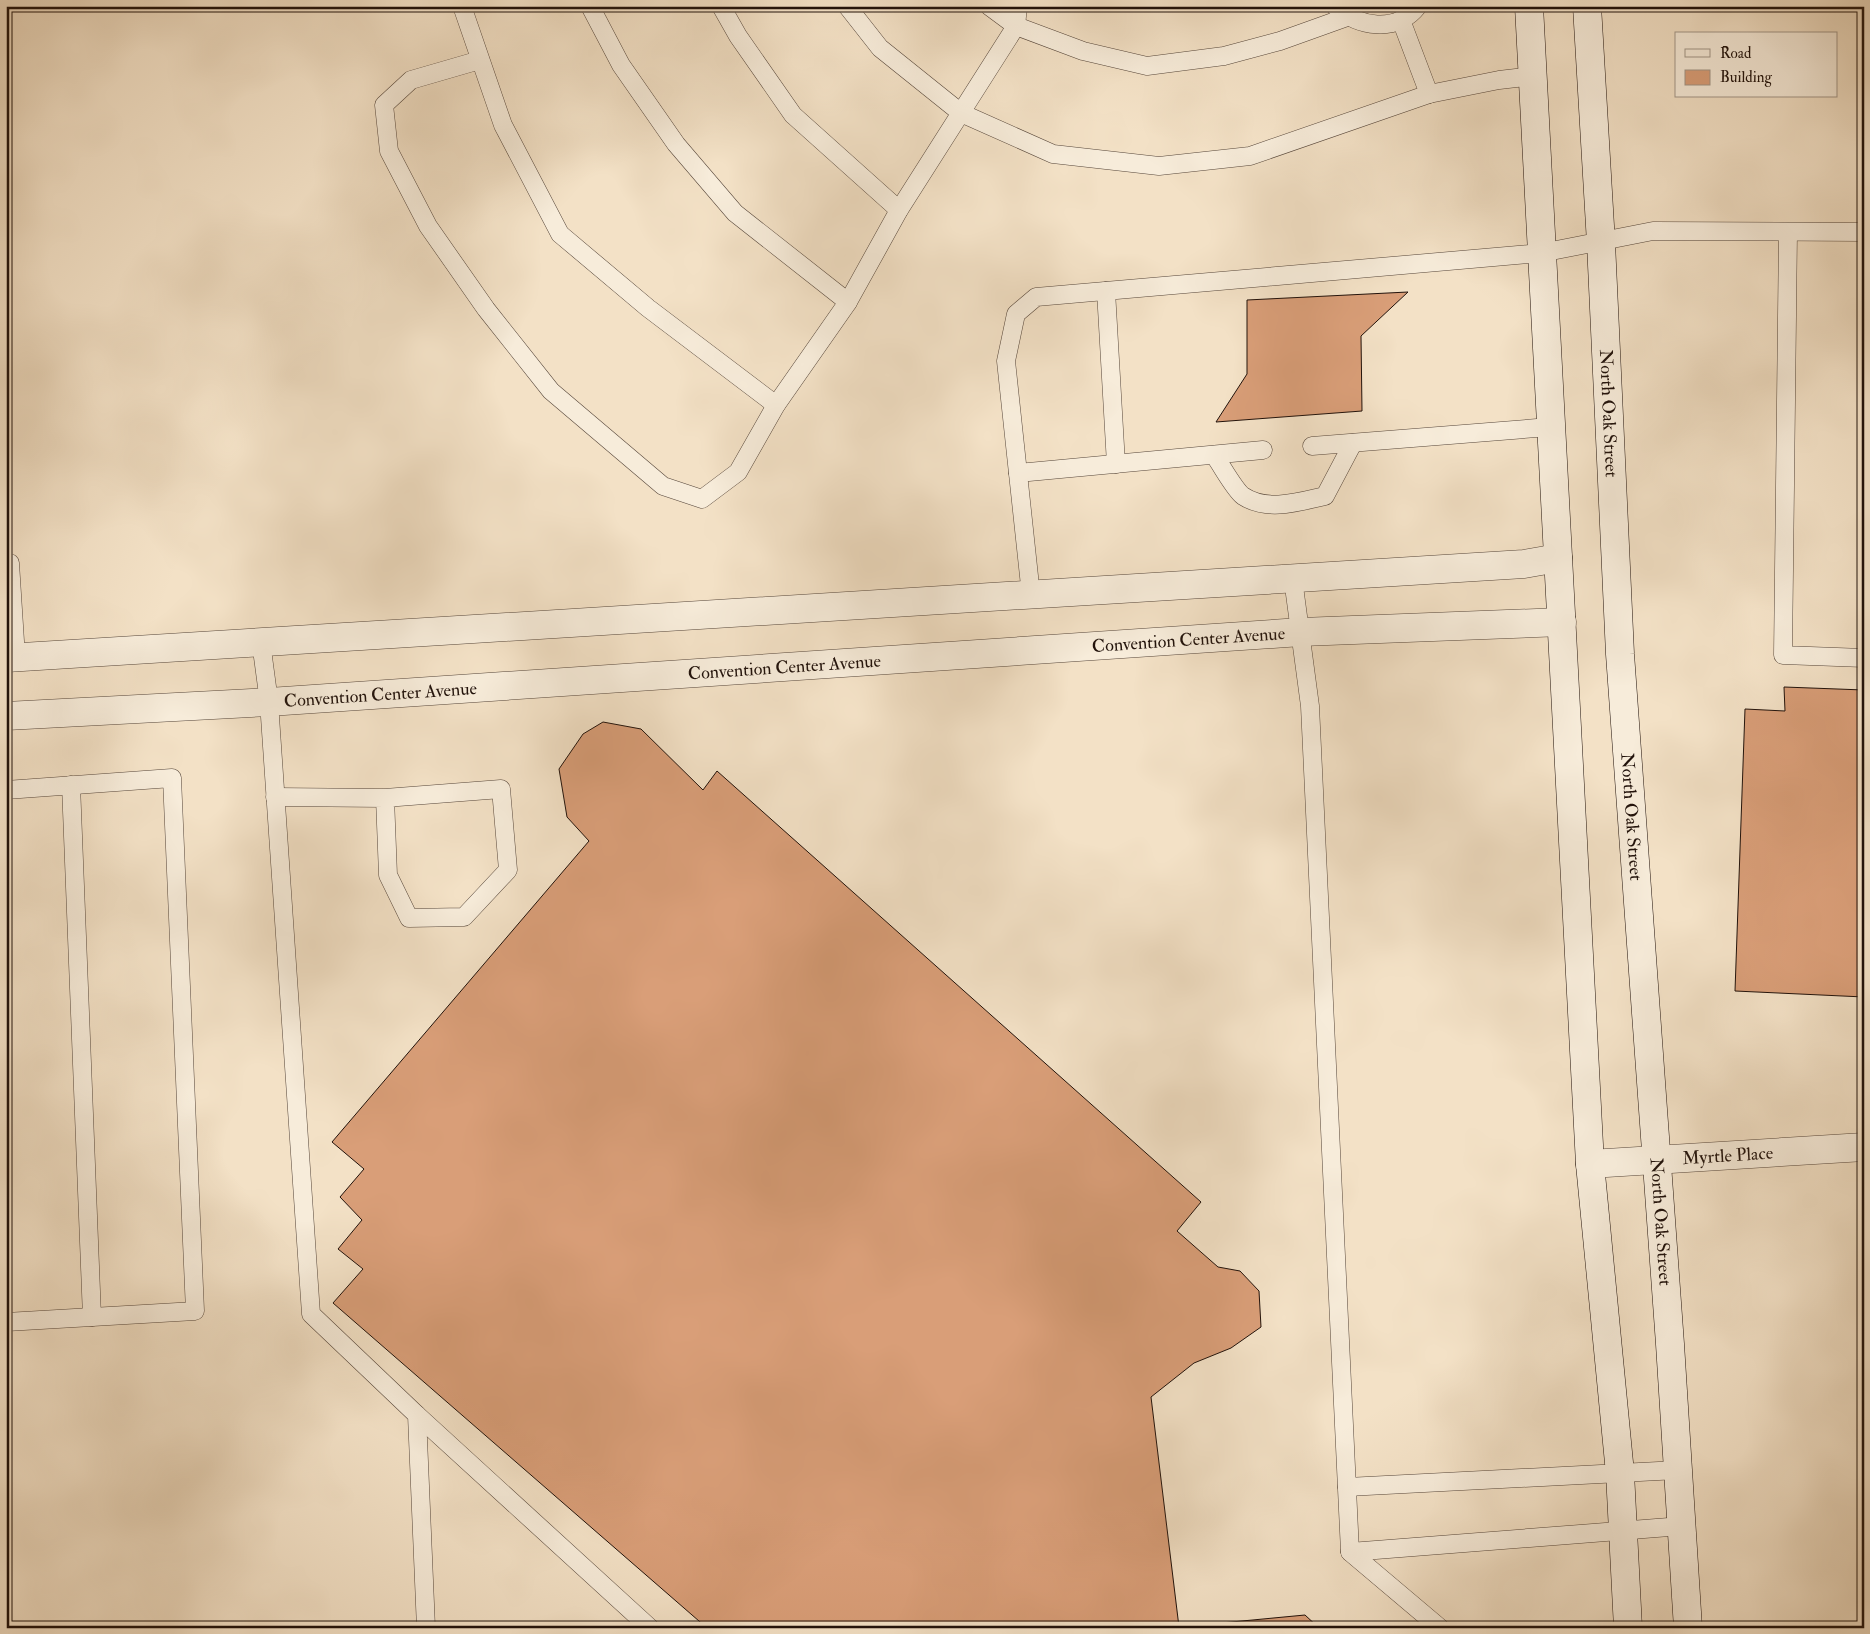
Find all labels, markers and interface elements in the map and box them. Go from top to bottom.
legend [1675,32,1838,98]
text: Road [1720,44,1752,63]
text: Building [1720,68,1772,87]
street label: North Oak Street [1594,349,1623,478]
street label: Convention Center Avenue [1091,622,1286,658]
street label: Convention Center Avenue [687,649,882,686]
street label: Convention Center Avenue [283,677,478,713]
street label: North Oak Street [1615,752,1647,882]
street label: Myrtle Place [1682,1142,1774,1170]
street label: North Oak Street [1645,1157,1677,1287]

